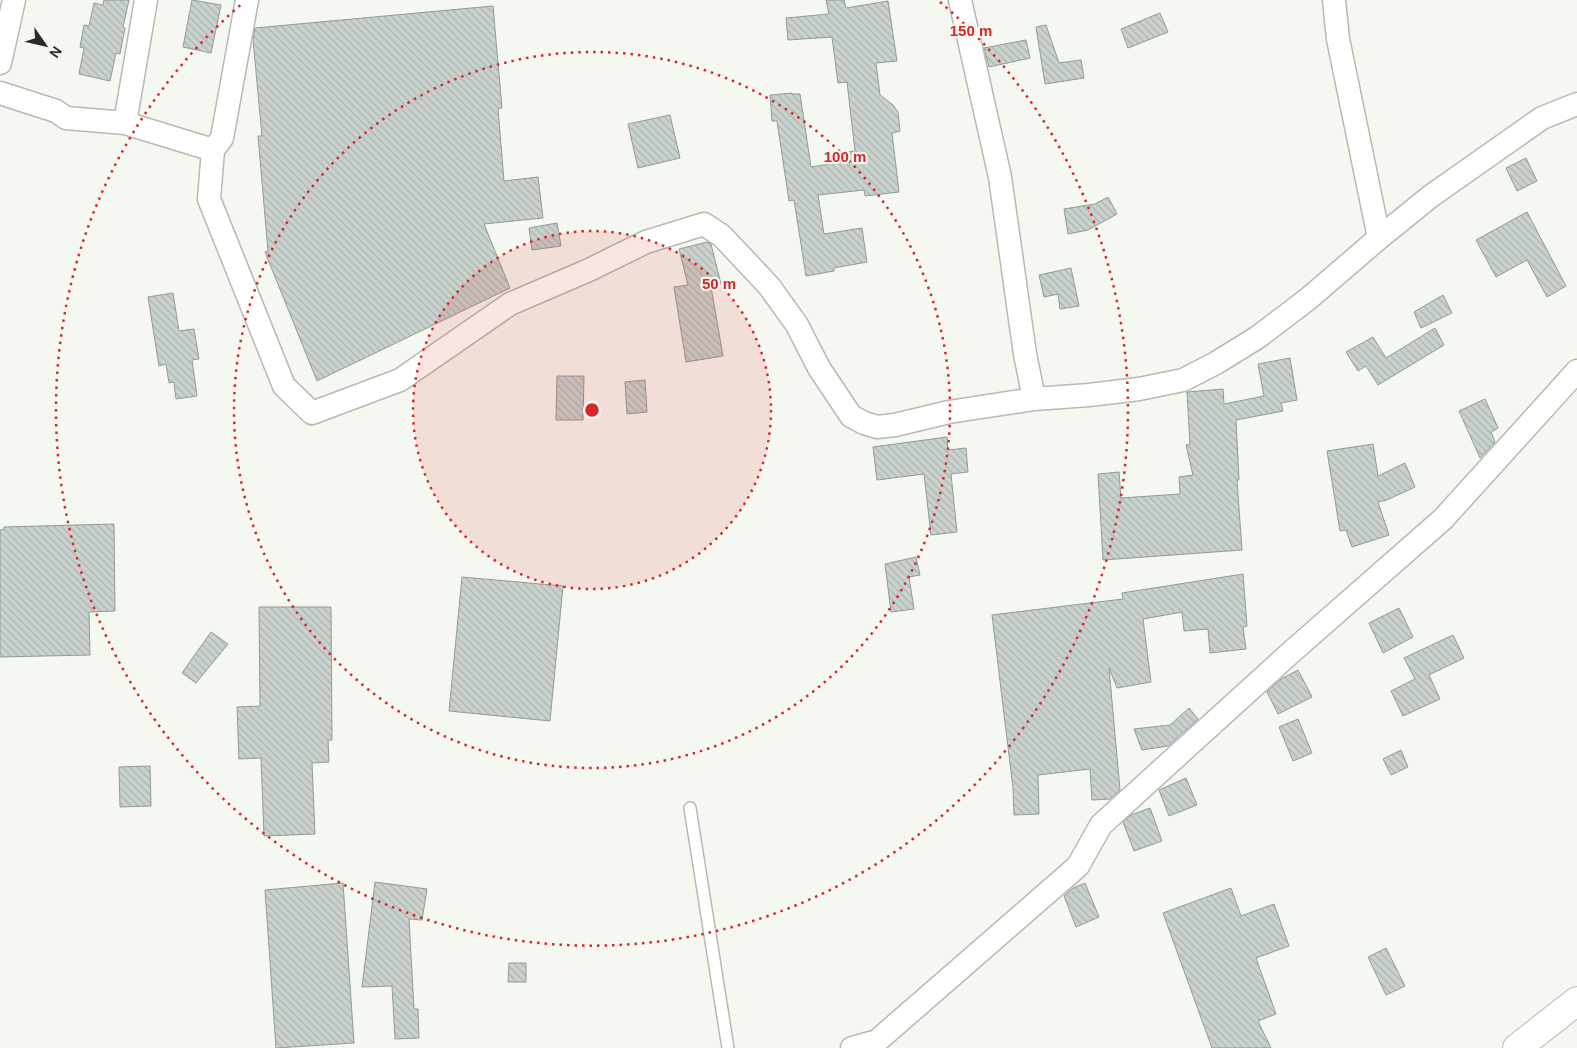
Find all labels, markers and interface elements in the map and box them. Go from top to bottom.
north arrow [20,20,70,70]
text: 150 m [950,22,992,39]
text: N [46,44,65,61]
text: 100 m [824,148,866,165]
text: 50 m [702,275,736,292]
centre of rings [583,401,601,419]

